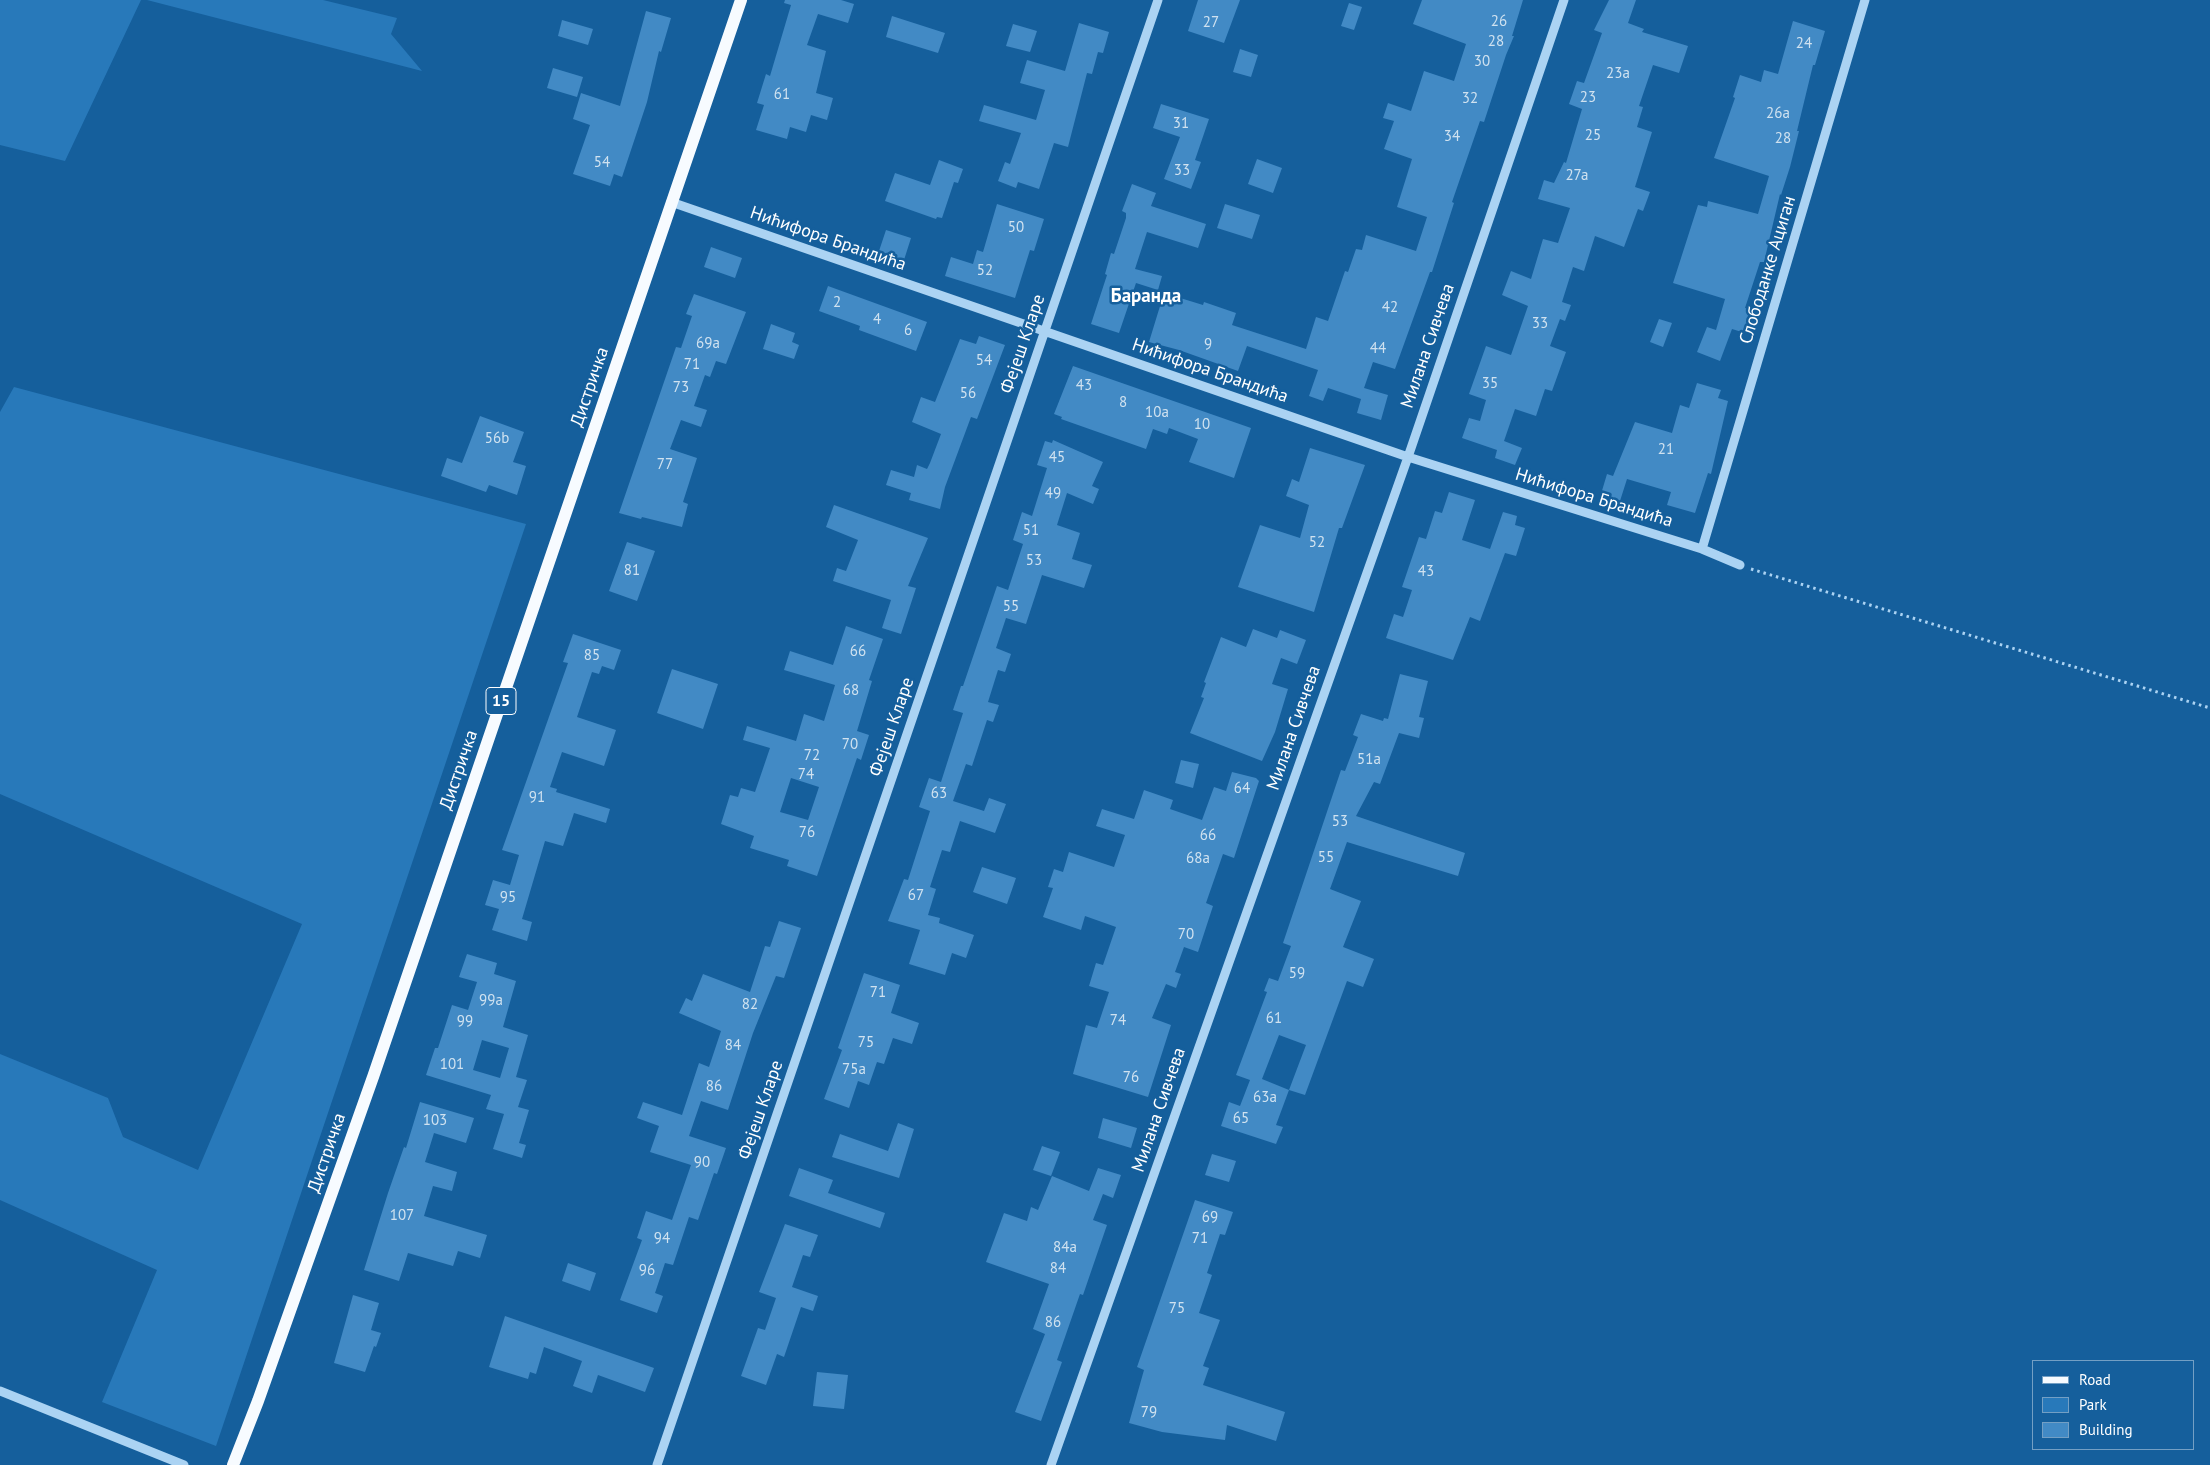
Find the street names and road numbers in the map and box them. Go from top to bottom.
street label: Слободанке Ациган [1735,193,1801,347]
street label: Нићифора Брандића [747,202,909,276]
street label: Милана Сивчева [1397,281,1459,411]
street label: Фејеш Кларе [996,292,1050,396]
street label: Нићифора Брандића [1129,334,1291,408]
street label: Дистричка [566,344,614,430]
street label: Нићифора Брандића [1513,464,1675,532]
street label: Милана Сивчева [1263,663,1325,793]
street label: Фејеш Кларе [865,675,919,779]
road number: 15 [486,688,516,714]
street label: Дистричка [435,727,483,813]
street label: Милана Сивчева [1128,1045,1190,1175]
street label: Фејеш Кларе [734,1058,788,1162]
street label: Дистричка [303,1110,351,1196]

